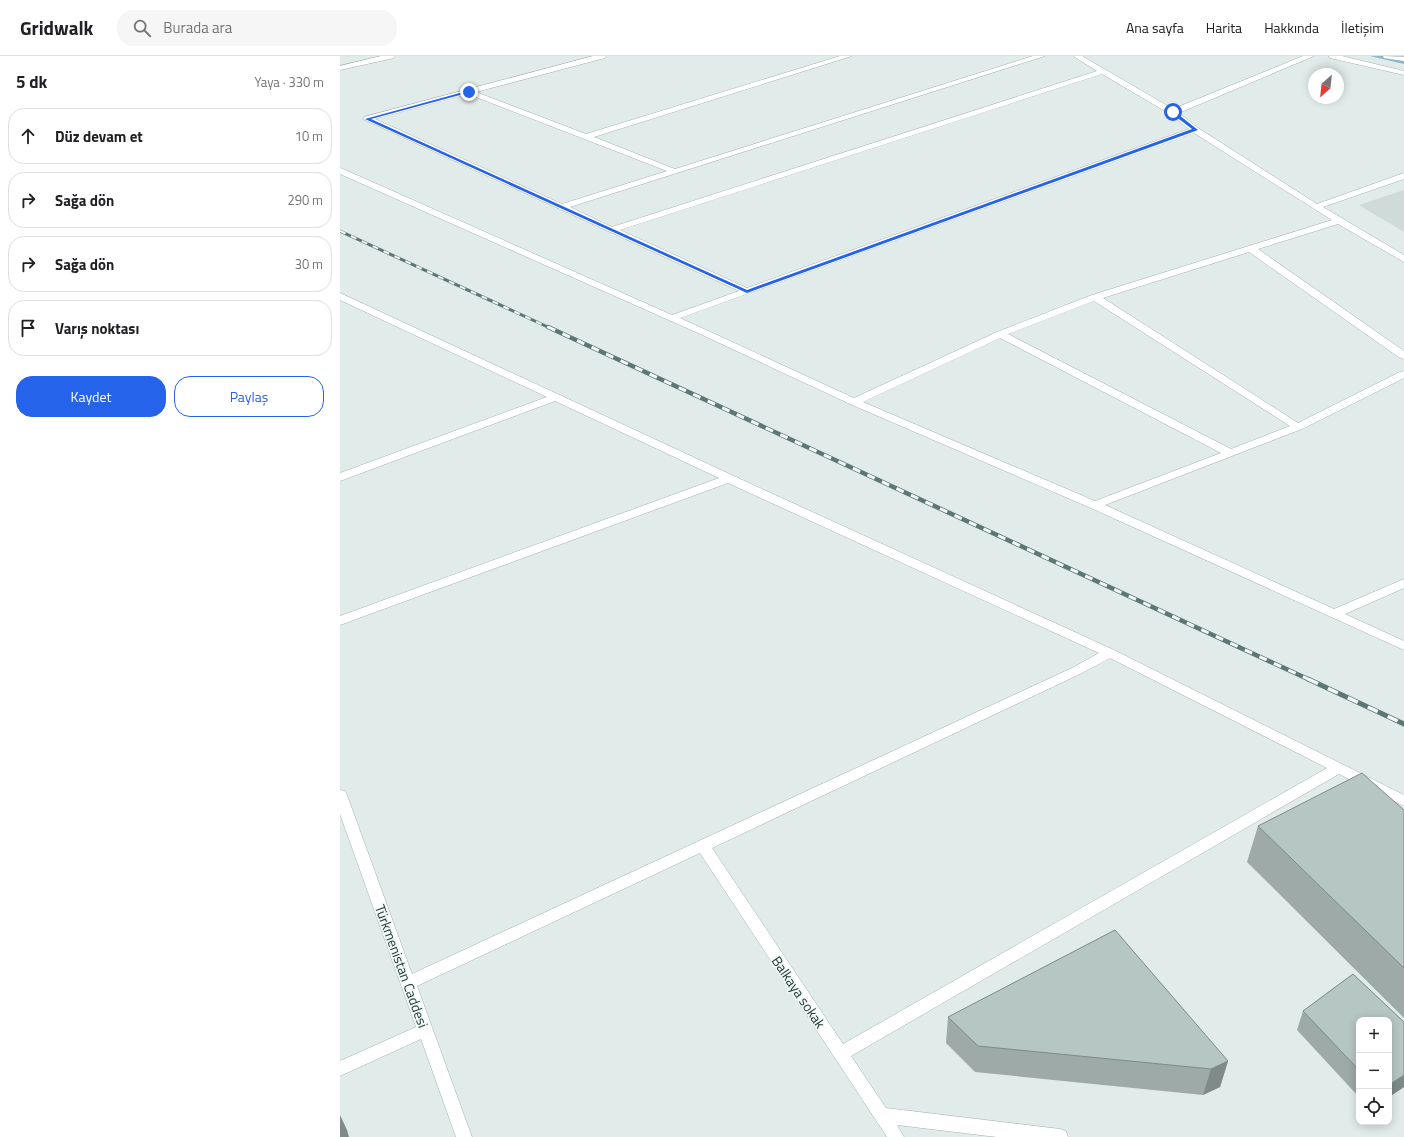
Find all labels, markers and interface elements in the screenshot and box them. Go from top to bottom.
search box [117,10,397,46]
text: Gridwalk [20,13,93,42]
text: Burada ara [163,16,232,39]
icon: search [131,17,153,39]
text: Ana sayfa [1126,17,1184,38]
text: Harita [1206,17,1242,38]
text: Hakkında [1264,17,1319,38]
text: İletişim [1341,17,1384,38]
north arrow [1308,68,1344,104]
text: 5 dk [16,69,47,95]
text: Yaya · 330 m [255,72,324,92]
route end [460,83,478,101]
route start [1164,103,1182,121]
icon: ahead [17,125,39,147]
text: Düz devam et [55,125,143,148]
text: 10 m [295,126,323,146]
icon: right [17,189,39,211]
text: Sağa dön [55,189,114,212]
text: 290 m [287,190,323,210]
icon: right [17,253,39,275]
text: Sağa dön [55,253,114,276]
text: 30 m [295,254,323,274]
icon: arrive [17,317,39,339]
text: Varış noktası [55,317,139,340]
button: Kaydet [16,376,166,417]
button: Paylaş [174,376,324,417]
street label: Türkmenistan Caddesi [370,902,434,1030]
street label: Balkaya sokak [767,952,831,1033]
map controls [1356,1017,1392,1125]
button: + [1356,1017,1392,1053]
button: − [1356,1053,1392,1089]
button: locate [1356,1089,1392,1125]

